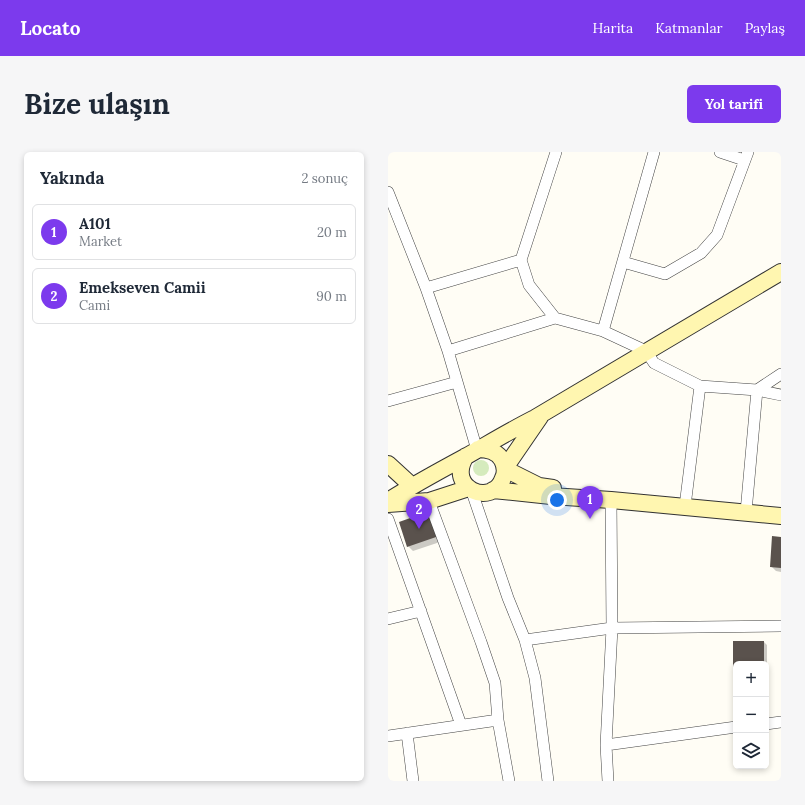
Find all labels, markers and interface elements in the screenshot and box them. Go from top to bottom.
text: Locato [20,16,81,40]
text: Harita [593,19,633,37]
text: Katmanlar [655,19,723,37]
text: Paylaş [745,19,785,37]
button: Yol tarifi [687,85,781,123]
text: Bize ulaşın [24,86,170,122]
text: Yakında [40,167,104,189]
text: 2 sonuç [301,170,348,187]
text: A101 [79,214,111,233]
text: 1 [51,224,57,241]
text: 20 m [317,224,347,241]
text: Market [79,233,122,250]
text: Emekseven Camii [79,278,206,297]
text: 2 [51,288,57,305]
text: 90 m [316,288,347,305]
text: Cami [79,297,110,314]
pin: 1 [577,486,603,519]
your location [547,490,567,510]
pin: 2 [406,496,432,529]
map controls [733,661,769,769]
button: + [733,661,769,697]
button: − [733,697,769,733]
button: layers [733,733,769,769]

